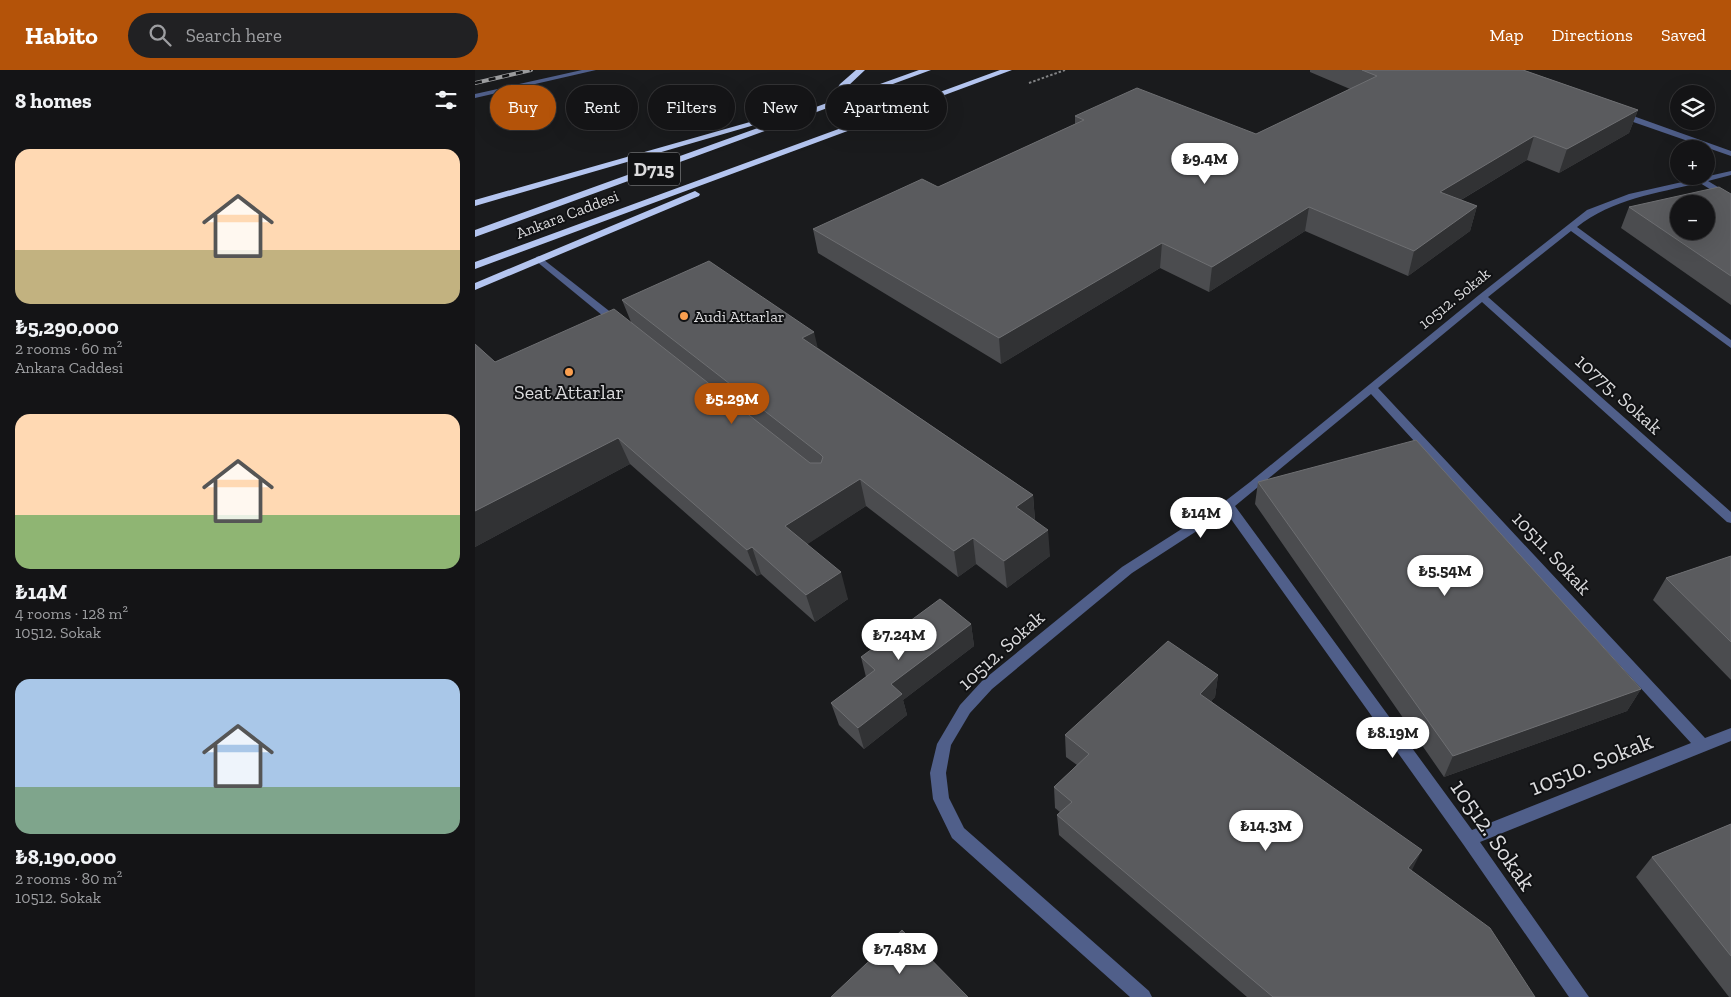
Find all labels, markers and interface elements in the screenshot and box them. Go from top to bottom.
search box [128,13,478,58]
text: Habito [25,21,98,50]
icon: search [146,21,174,49]
text: Search here [186,24,282,47]
text: Map [1489,24,1524,46]
text: Directions [1552,24,1633,46]
text: Saved [1661,24,1706,46]
chip: Buy [490,85,556,130]
chip: Rent [566,85,638,130]
chip: Filters [648,85,735,130]
chip: New [745,85,816,130]
chip: Apartment [826,85,947,130]
map controls [1670,85,1715,240]
button: layers [1670,85,1715,130]
icon: filters [432,86,460,114]
text: 8 homes [15,88,92,113]
button: + [1670,140,1715,185]
pin: ₺9.4M [1170,142,1240,185]
text: ₺9.4M [1182,149,1228,168]
road number: D715 [628,152,680,186]
icon: home [193,181,283,271]
street label: Ankara Caddesi [513,186,622,243]
button: − [1670,195,1715,240]
street label: 10512. Sokak [1415,263,1494,333]
place label: Audi Attarlar [694,307,785,326]
marker: Audi Attarlar [678,310,690,322]
text: ₺5,290,000 [15,314,119,339]
text: 2 rooms · 60 m² [15,339,122,358]
street label: 10775. Sokak [1571,349,1668,440]
text: Ankara Caddesi [15,358,123,377]
marker: Seat Attarlar [563,366,575,378]
place label: Seat Attarlar [514,380,624,404]
pin: ₺5.29M [691,382,773,425]
text: ₺5.29M [705,389,759,408]
icon: home [193,446,283,536]
pin: ₺14M [1171,496,1231,539]
text: ₺14M [1181,503,1221,522]
street label: 10511. Sokak [1507,506,1597,600]
pin: ₺5.54M [1404,554,1486,597]
text: ₺5.54M [1418,561,1472,580]
text: ₺14M [15,579,67,604]
text: 4 rooms · 128 m² [15,604,128,623]
street label: 10512. Sokak [953,605,1049,695]
pin: ₺7.24M [858,618,940,661]
text: 10512. Sokak [15,623,101,642]
text: ₺7.24M [873,625,925,644]
icon: home [193,711,283,801]
pin: ₺8.19M [1352,716,1434,759]
text: ₺8.19M [1367,723,1419,742]
street label: 10510. Sokak [1525,726,1657,801]
street label: 10512. Sokak [1445,774,1543,896]
pin: ₺14.3M [1225,810,1307,852]
text: ₺14.3M [1240,816,1292,835]
text: ₺8,190,000 [15,844,116,869]
text: 2 rooms · 80 m² [15,869,122,888]
text: 10512. Sokak [15,888,101,907]
pin: ₺7.48M [859,932,941,975]
text: ₺7.48M [874,939,926,958]

